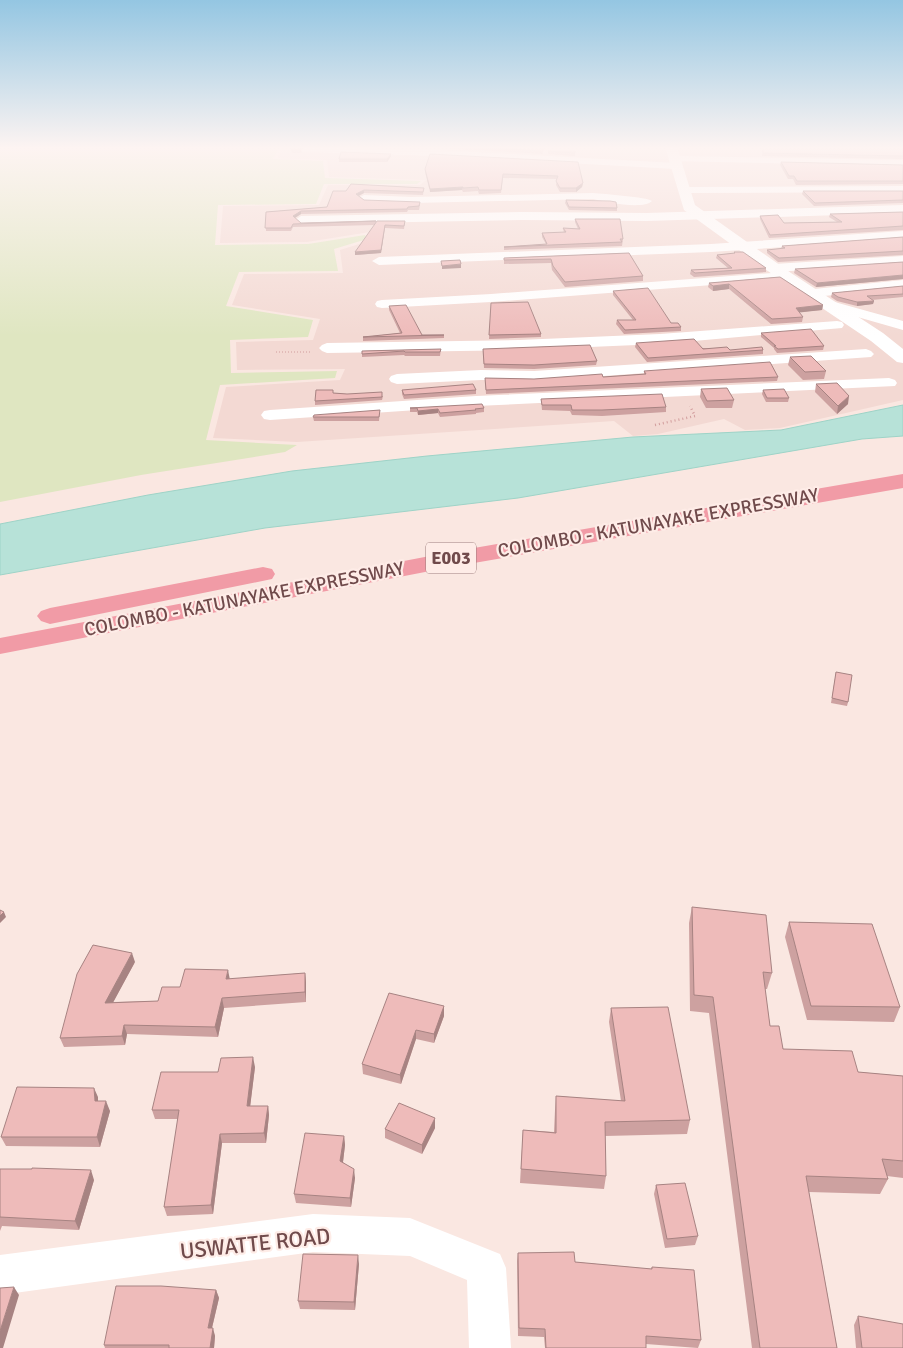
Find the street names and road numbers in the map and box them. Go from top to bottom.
street label: COLOMBO - KATUNAYAKE EXPRESSWAY [496,483,821,563]
road number: E003 [426,542,476,574]
street label: COLOMBO - KATUNAYAKE EXPRESSWAY [82,556,407,642]
street label: USWATTE ROAD [179,1222,332,1265]

